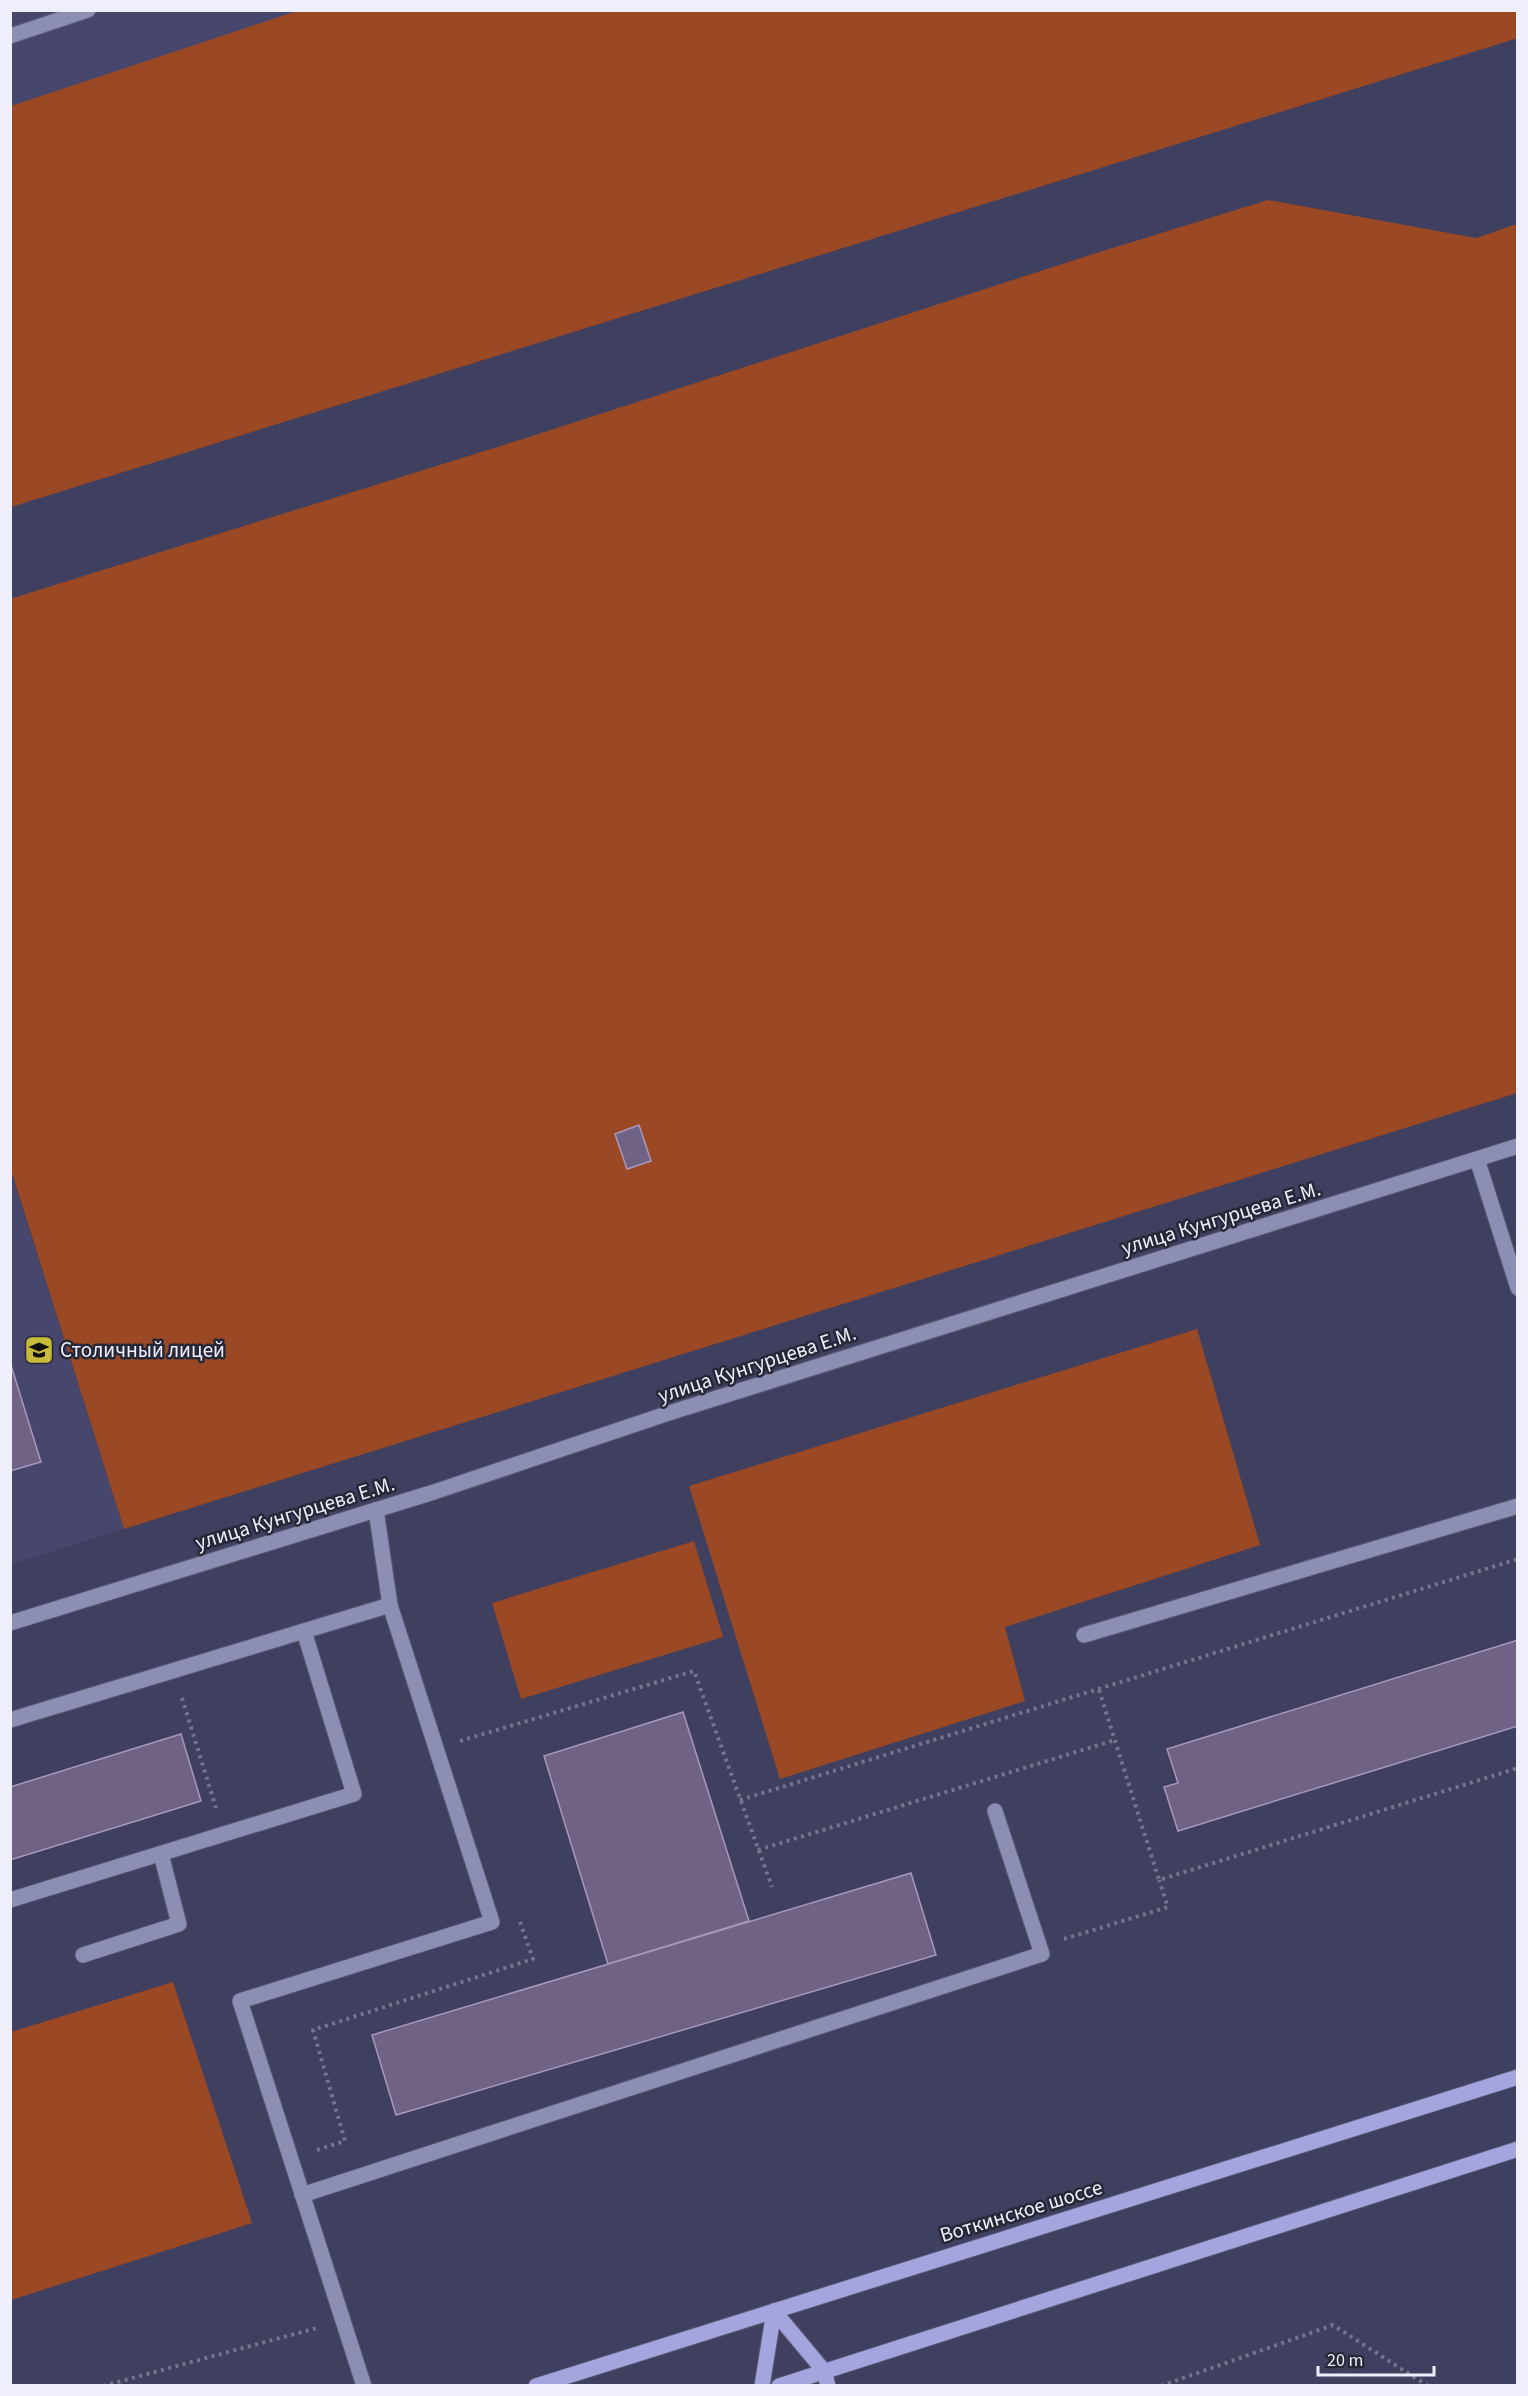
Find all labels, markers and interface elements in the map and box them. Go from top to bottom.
street label: улица Кунгурцева Е.М. [1118,1173,1324,1263]
street label: улица Кунгурцева Е.М. [654,1318,860,1410]
school or university icon: Столичный лицей [23,1334,55,1366]
place label: Столичный лицей [60,1335,225,1365]
street label: улица Кунгурцева Е.М. [192,1468,398,1558]
street label: Воткинское шоссе [936,2172,1106,2250]
scale bar [1318,2339,1434,2377]
text: 20 m [1327,2348,1363,2373]

